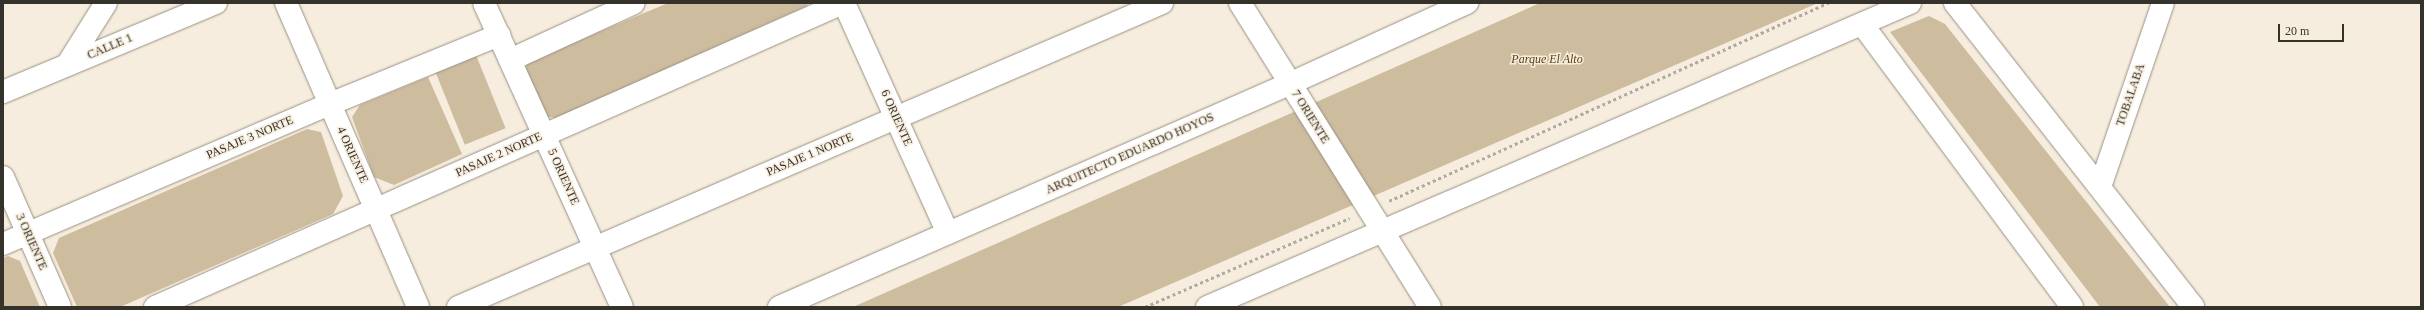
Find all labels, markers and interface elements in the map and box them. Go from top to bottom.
scale bar [2280,16,2346,42]
text: 20 m [2285,24,2309,38]
street label: CALLE 1 [85,31,135,63]
park label: Parque El Alto [1511,53,1583,67]
street label: TOBALABA [2114,62,2148,128]
street label: 6 ORIENTE [877,88,915,148]
street label: 7 ORIENTE [1288,88,1332,146]
street label: ARQUITECTO EDUARDO HOYOS [1044,110,1216,198]
street label: PASAJE 3 NORTE [204,113,296,163]
street label: 4 ORIENTE [333,125,371,185]
street label: PASAJE 2 NORTE [454,130,544,180]
street label: PASAJE 1 NORTE [764,130,856,180]
street label: 5 ORIENTE [544,147,582,207]
street label: 3 ORIENTE [12,212,50,272]

